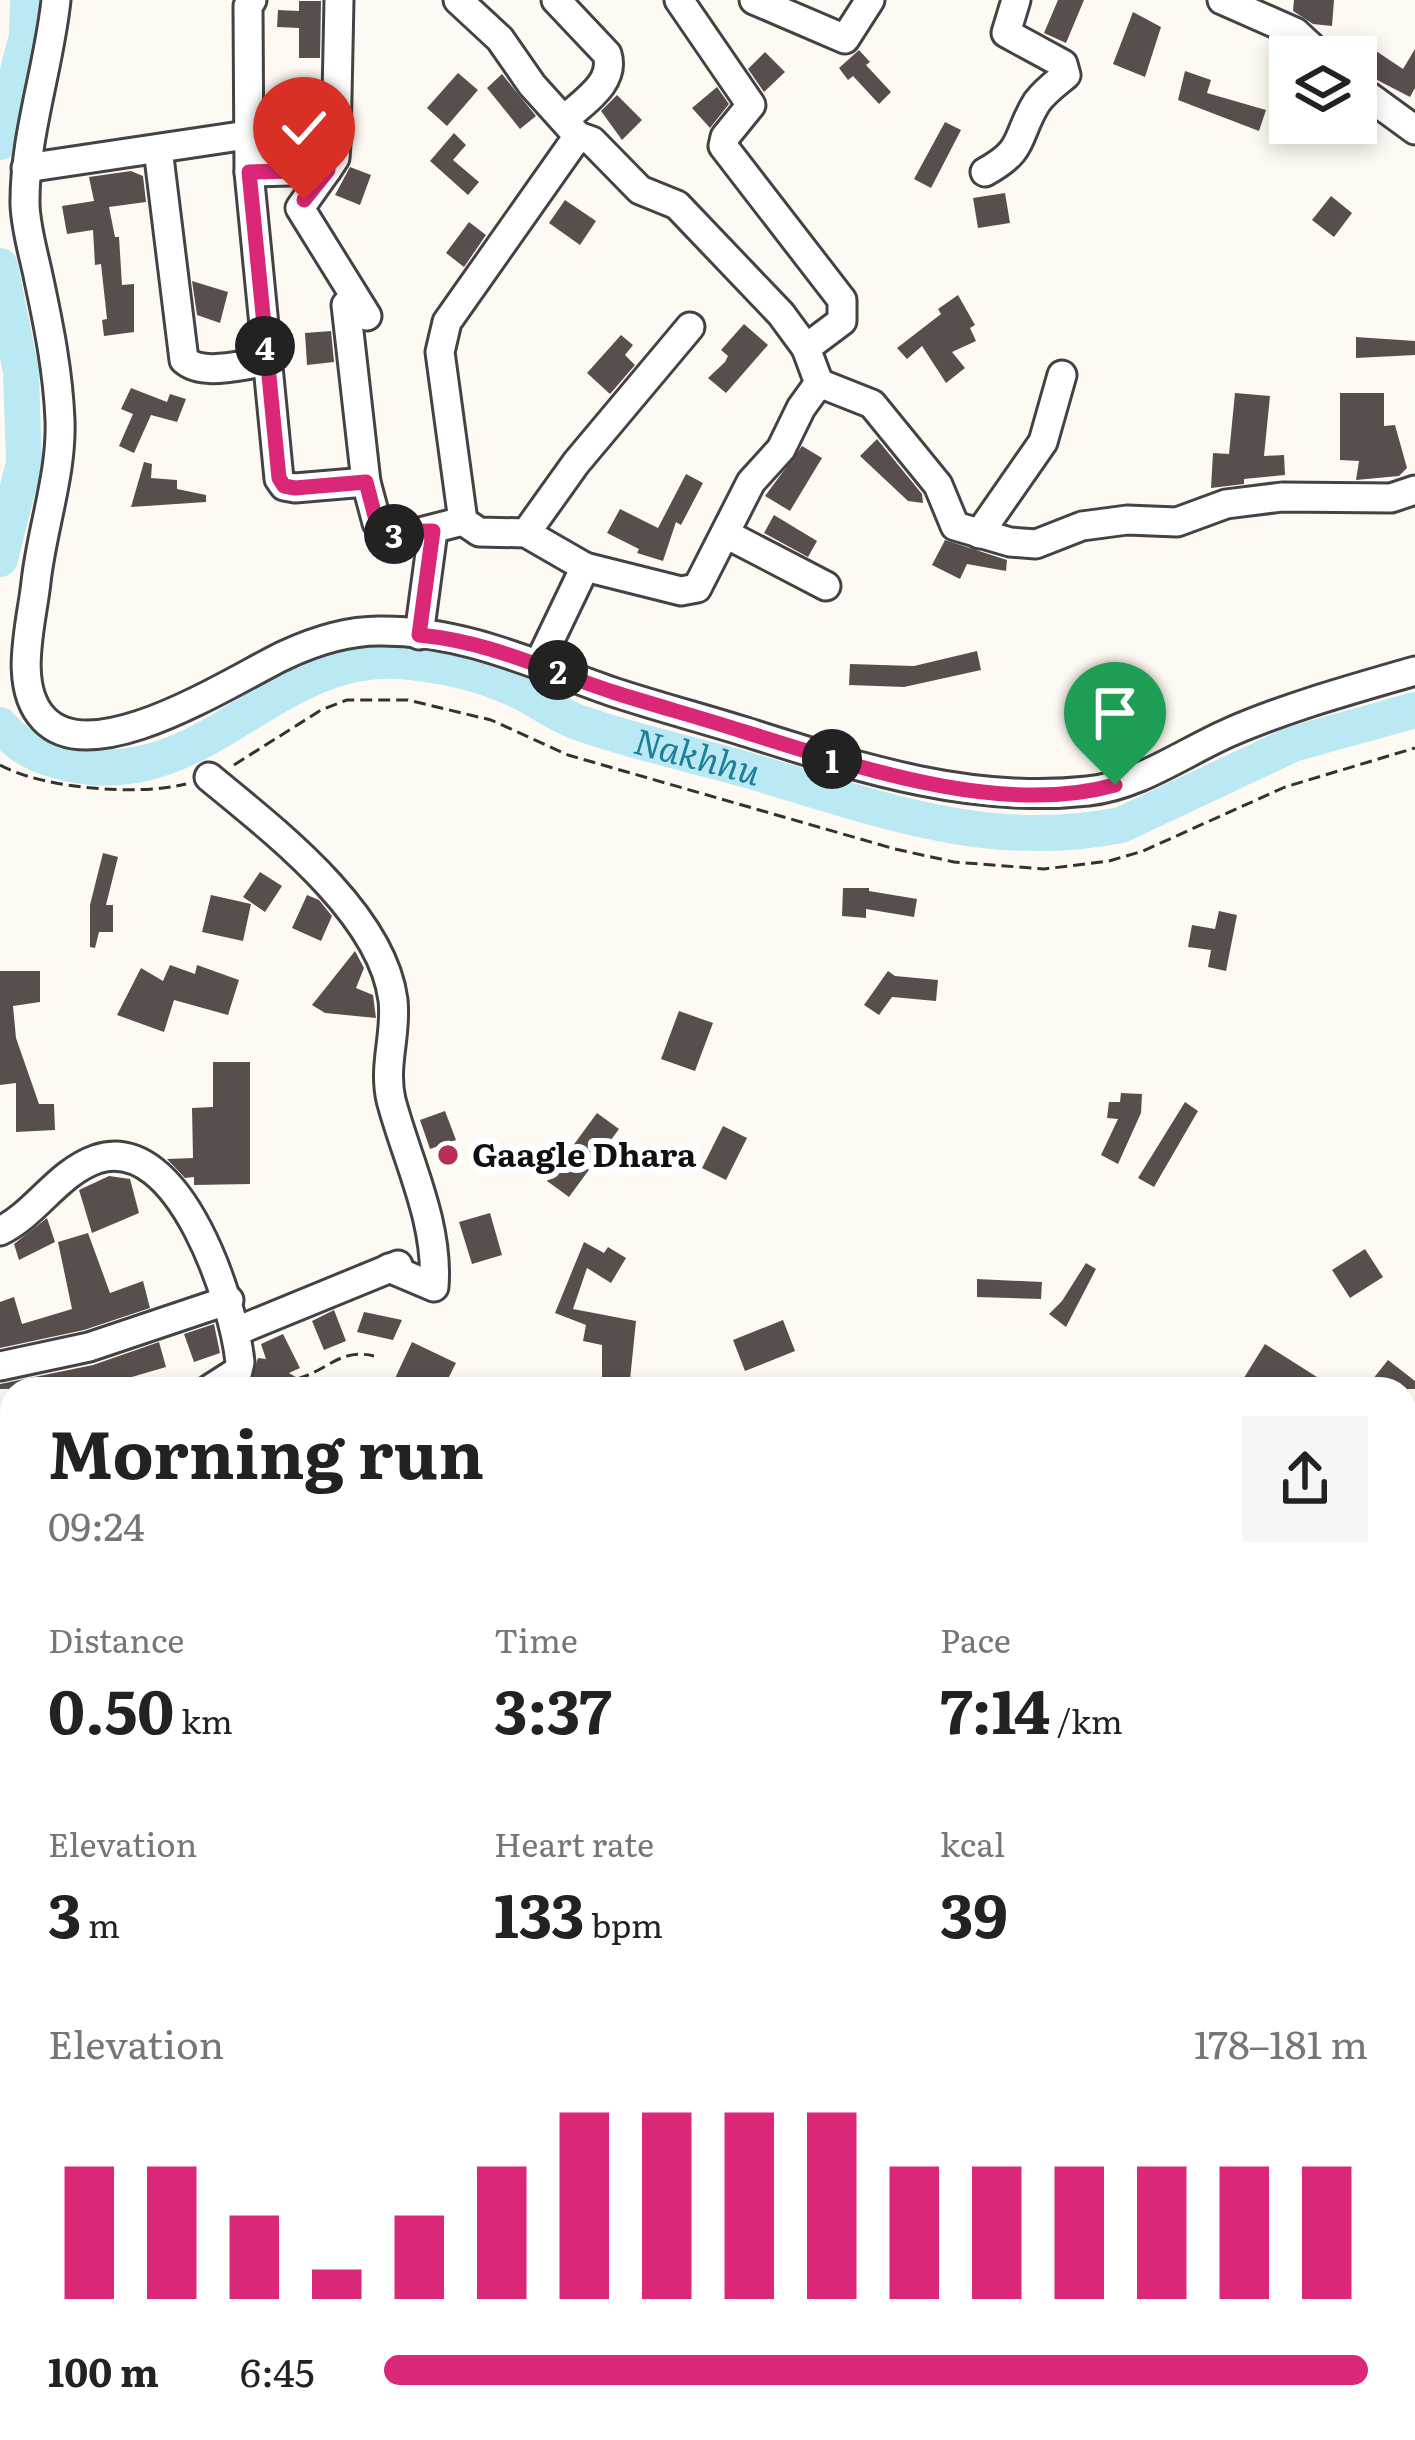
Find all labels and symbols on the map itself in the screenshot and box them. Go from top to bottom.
pin [253,77,355,200]
pin: 4 [235,316,295,376]
pin: 3 [364,504,424,564]
pin: 2 [528,640,588,700]
pin [1064,662,1166,785]
water label: Nakhhu [629,712,768,797]
pin: 1 [802,729,862,789]
place label: Gaagle Dhara [472,1128,697,1177]
marker: Gaagle Dhara [435,1142,461,1168]

